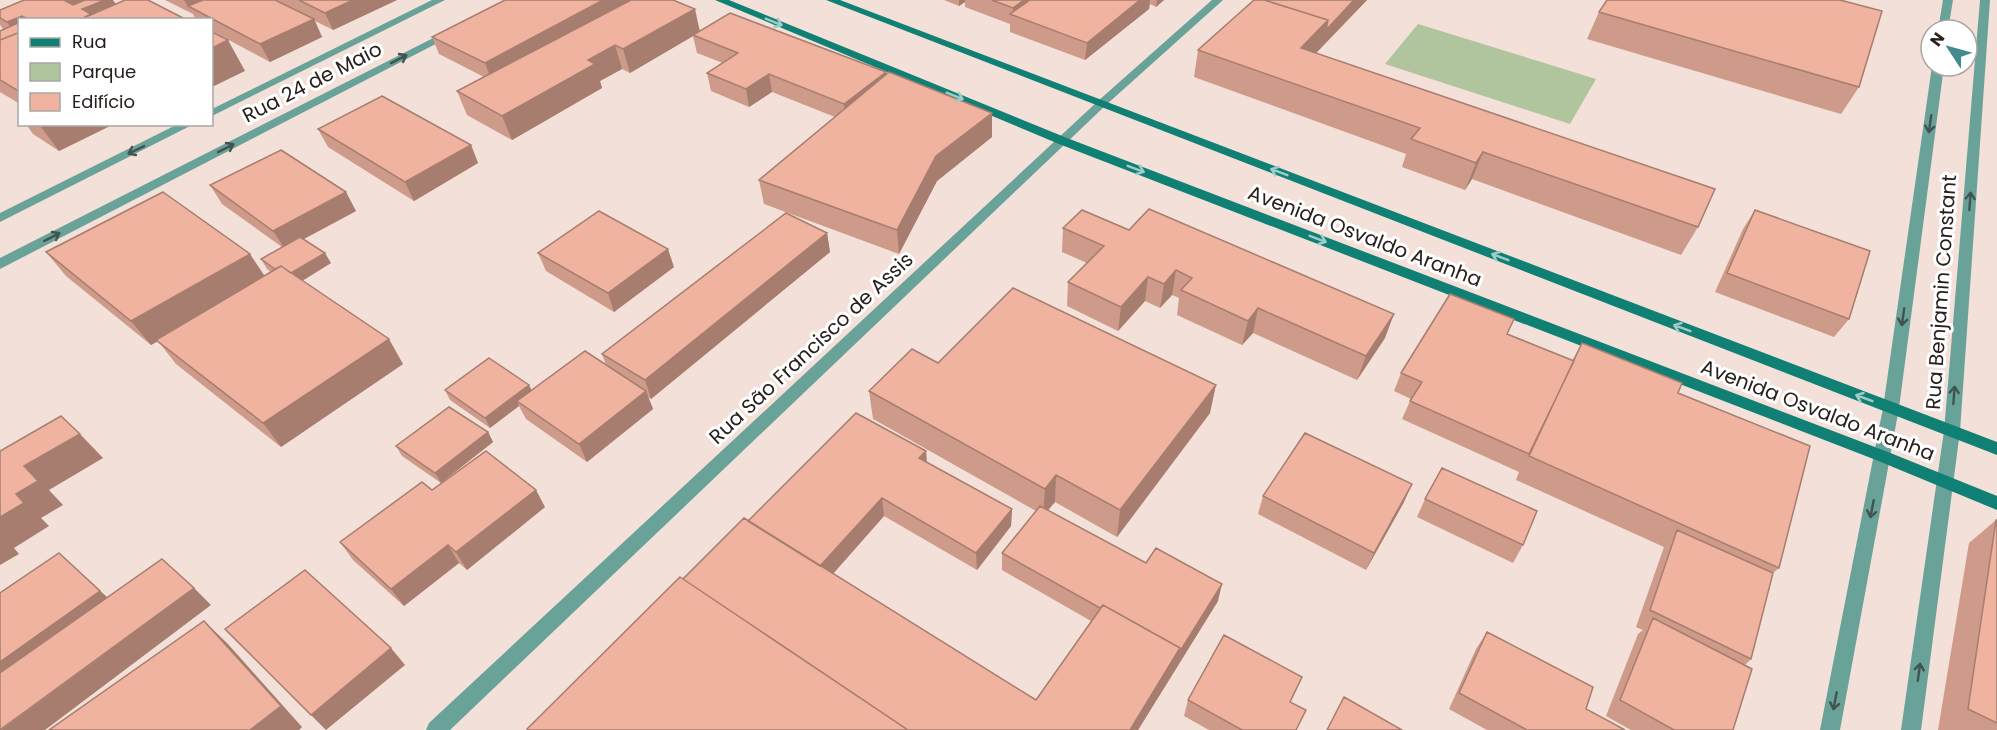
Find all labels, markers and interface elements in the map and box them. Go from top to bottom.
one-way arrow [765,17,783,28]
legend [18,18,213,126]
north arrow [1919,18,1979,78]
text: N [1924,28,1950,51]
text: Rua [72,29,107,54]
street label: Rua 24 de Maio [237,35,387,129]
one-way arrow [390,53,407,65]
text: Parque [72,59,136,84]
text: Edifício [72,89,135,114]
one-way arrow [945,91,963,102]
one-way arrow [1925,114,1936,133]
one-way arrow [216,142,234,153]
one-way arrow [127,145,145,157]
one-way arrow [1126,164,1144,175]
one-way arrow [1270,166,1289,177]
street label: Rua Benjamin Constant [1919,173,1963,411]
street label: Avenida Osvaldo Aranha [1244,178,1486,294]
one-way arrow [1964,191,1975,211]
one-way arrow [43,231,60,243]
one-way arrow [1308,234,1326,245]
street label: Rua São Francisco de Assis [703,246,919,450]
one-way arrow [1492,251,1510,262]
one-way arrow [1898,307,1909,326]
one-way arrow [1673,322,1692,333]
street label: Avenida Osvaldo Aranha [1697,352,1939,468]
one-way arrow [1949,386,1960,406]
one-way arrow [1855,392,1874,403]
one-way arrow [1866,499,1877,519]
one-way arrow [1913,663,1924,682]
one-way arrow [1829,691,1840,710]

